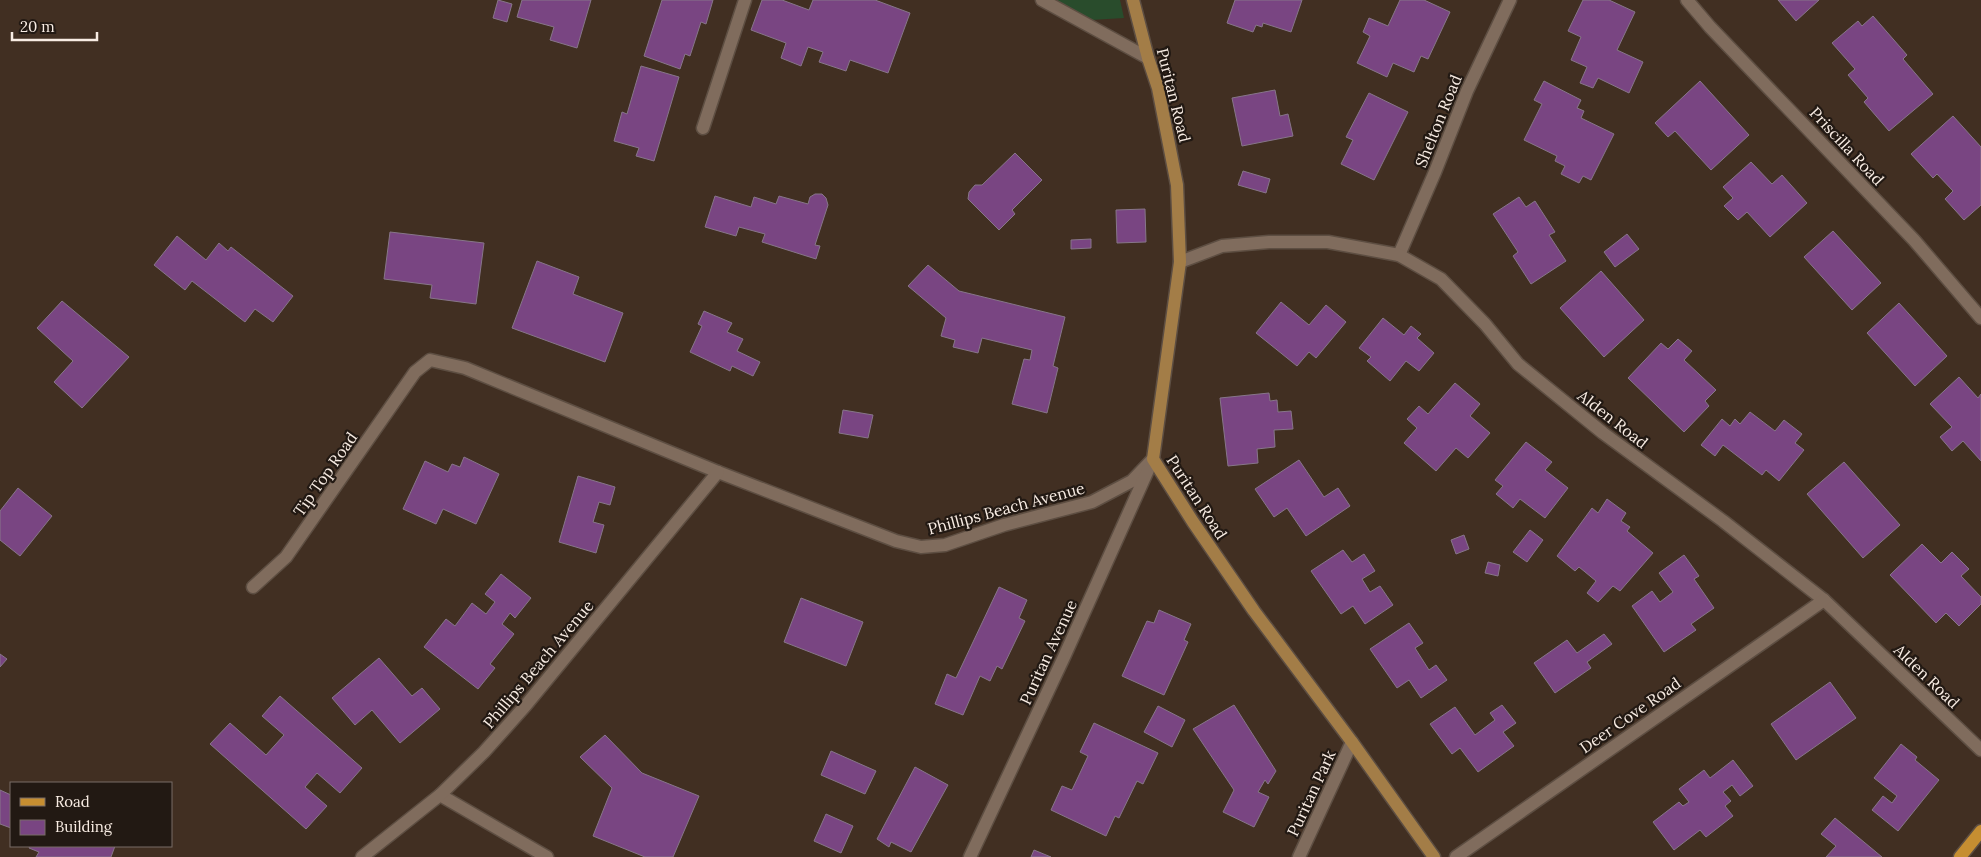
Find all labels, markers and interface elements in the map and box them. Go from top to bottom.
scale bar [12,10,98,42]
text: 20 m [20,17,55,36]
street label: Puritan Road [1153,46,1195,145]
street label: Shelton Road [1410,71,1466,170]
street label: Priscilla Road [1806,103,1889,190]
street label: Alden Road [1573,385,1652,453]
street label: Tip Top Road [289,428,362,520]
street label: Puritan Road [1162,451,1232,543]
street label: Phillips Beach Avenue [925,477,1087,539]
street label: Phillips Beach Avenue [478,595,598,732]
street label: Puritan Avenue [1015,596,1081,708]
street label: Alden Road [1889,639,1964,713]
street label: Deer Cove Road [1576,672,1685,757]
street label: Puritan Park [1282,746,1340,839]
legend [10,782,172,847]
text: Road [55,792,90,811]
text: Building [55,817,113,836]

